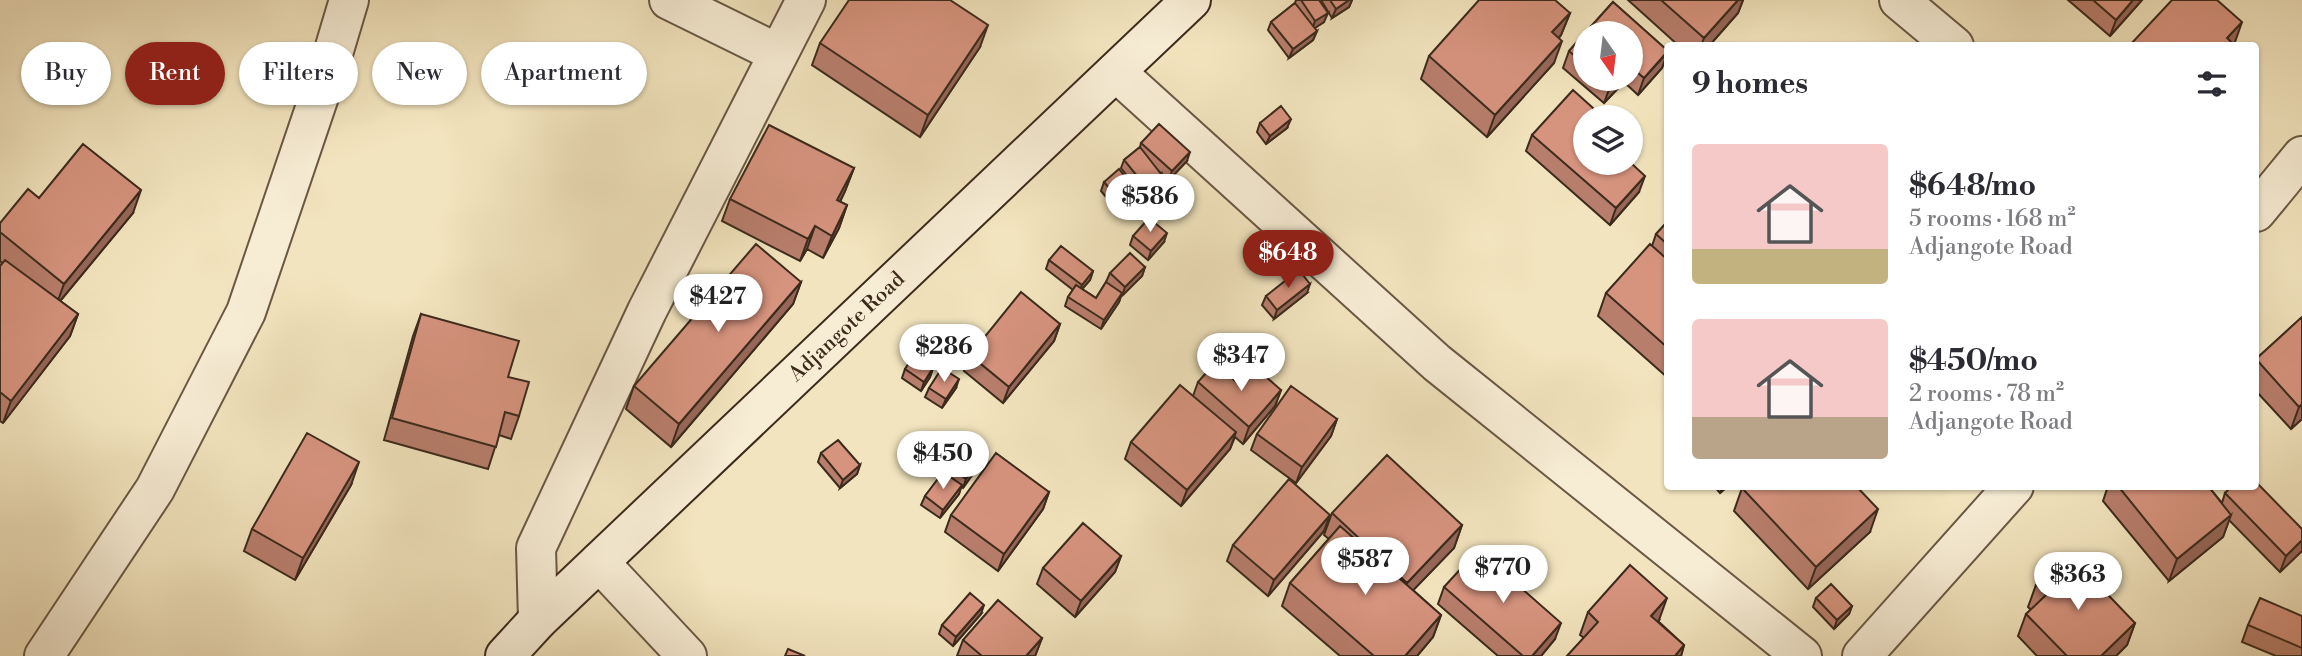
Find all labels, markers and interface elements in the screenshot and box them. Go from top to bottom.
north arrow [1573,21,1643,91]
map controls [1573,21,1643,175]
chip: Buy [21,42,111,105]
chip: Rent [125,42,225,105]
chip: Filters [239,42,358,105]
chip: New [372,42,467,105]
chip: Apartment [481,42,647,105]
text: 9 homes [1692,65,1808,103]
icon: filters [2193,65,2231,103]
button: layers [1573,105,1643,175]
text: $648/mo [1909,167,2036,205]
icon: home [1748,172,1832,256]
pin: $586 [1109,174,1191,234]
text: $586 [1121,183,1179,211]
text: 5 rooms · 168 m² [1909,205,2076,233]
pin: $648 [1247,230,1329,290]
text: Adjangote Road [1909,233,2073,261]
text: $648 [1259,239,1317,267]
street label: Adjangote Road [783,267,911,388]
pin: $427 [677,274,759,334]
text: $427 [690,283,746,311]
pin: $286 [903,324,985,384]
text: $286 [915,333,973,361]
pin: $347 [1200,334,1282,393]
text: $347 [1213,342,1269,370]
text: $450/mo [1909,342,2038,380]
icon: home [1748,347,1832,431]
text: 2 rooms · 78 m² [1909,380,2064,408]
text: Adjangote Road [1909,408,2073,436]
pin: $450 [902,432,984,491]
text: $450 [913,440,973,468]
pin: $587 [1324,538,1406,597]
text: $587 [1337,546,1393,574]
pin: $770 [1462,546,1544,605]
pin: $363 [2037,552,2119,612]
text: $770 [1475,554,1531,582]
text: $363 [2050,561,2106,589]

